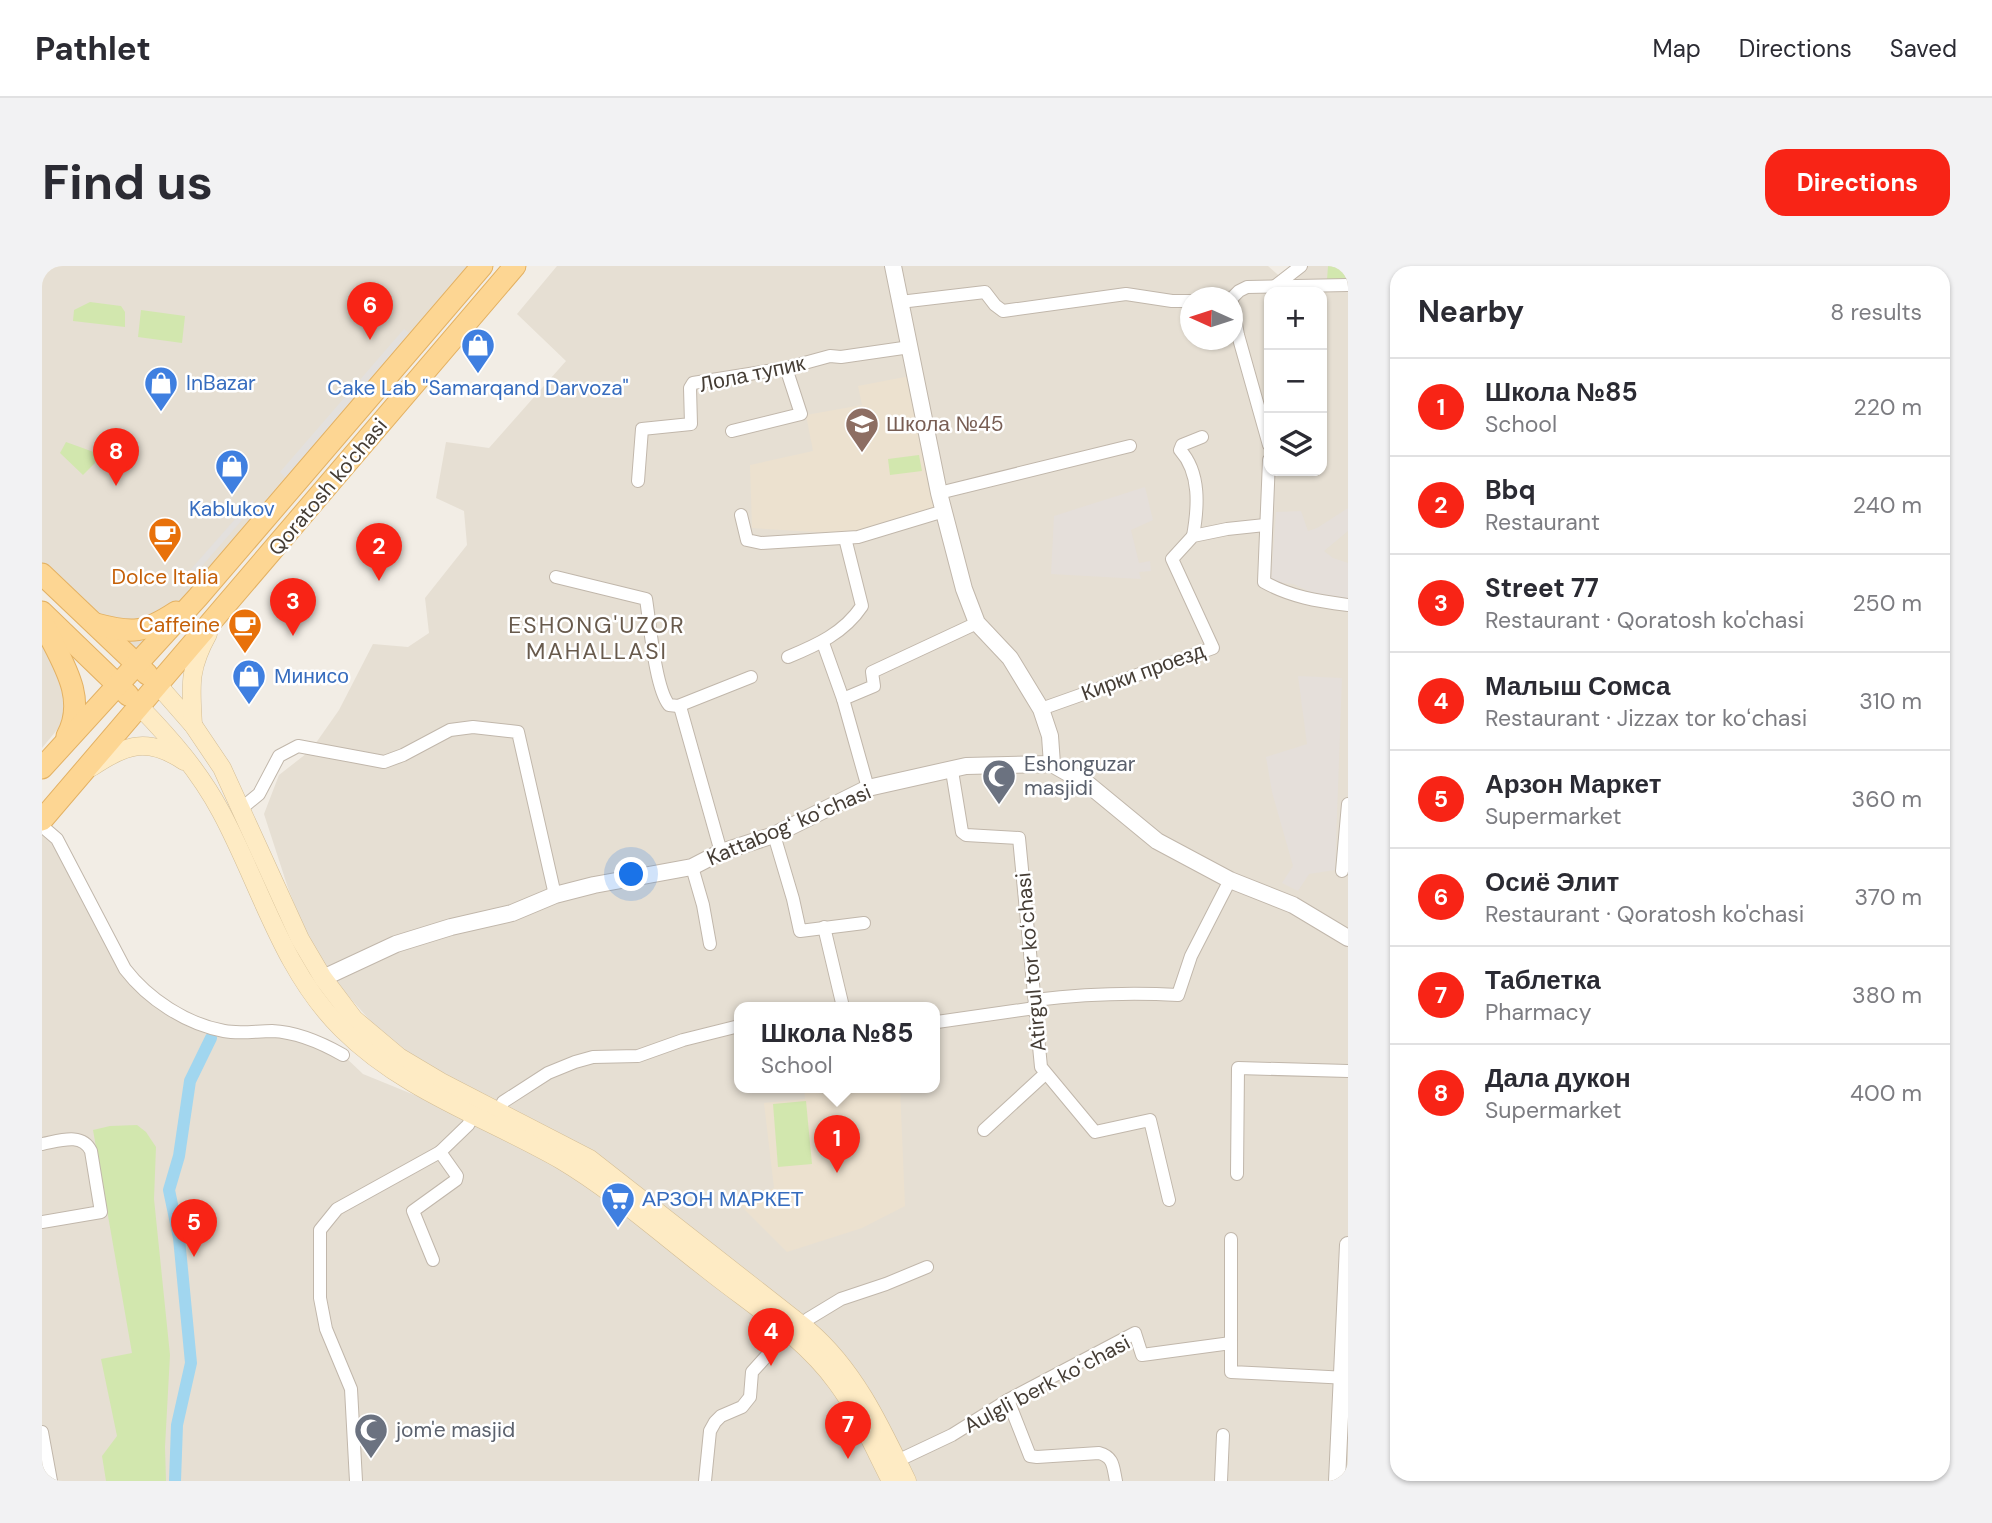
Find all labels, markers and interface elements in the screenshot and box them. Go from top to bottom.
text: Pathlet [35,27,151,70]
text: Map [1653,33,1701,64]
text: Directions [1739,33,1852,64]
text: Saved [1890,33,1957,64]
button: Directions [1765,149,1950,216]
text: Find us [42,150,213,214]
pin: 6 [347,282,393,340]
north arrow [1180,287,1243,350]
map controls [1264,287,1327,476]
button: + [1264,287,1327,350]
text: Nearby [1418,292,1524,331]
text: 8 results [1830,297,1922,327]
shop icon: Cake Lab "Samarqand Darvoza" [459,326,497,375]
street label: Лола тупик [697,349,808,399]
button: − [1264,350,1327,413]
shop icon: InBazar [142,364,180,413]
place label: InBazar [186,369,256,397]
place label: Cake Lab "Samarqand Darvoza" [327,374,629,402]
text: Школа №85 [1485,375,1638,409]
text: 1 [1437,392,1445,422]
text: 220 m [1853,392,1922,422]
school or university icon: Школа №45 [843,405,881,454]
text: School [1485,409,1557,439]
place label: Школа №45 [886,410,1004,438]
street label: Qoratosh ko'chasi [262,412,394,562]
button: layers [1264,413,1327,476]
pin: 8 [93,428,139,486]
shop icon: Kablukov [213,447,251,496]
text: Bbq [1485,473,1536,507]
text: 2 [1434,490,1448,520]
text: 240 m [1853,490,1922,520]
place label: Kablukov [189,495,275,523]
text: Restaurant [1485,507,1600,537]
cafe icon: Dolce Italia [146,515,184,564]
pin: 2 [356,523,402,581]
place label: Dolce Italia [112,563,218,591]
text: Street 77 [1485,571,1599,605]
pin: 3 [270,578,316,636]
text: 3 [1434,588,1448,618]
text: 250 m [1852,588,1922,618]
text: Restaurant · Qoratosh ko'chasi [1485,605,1804,635]
cafe icon: Caffeine [226,606,264,655]
district label: ESHONG'UZOR MAHALLASI [508,610,686,666]
place label: Caffeine [139,611,220,639]
street label: Кирки проезд [1077,637,1209,707]
shop icon: Минисо [230,657,268,706]
place label: Минисо [274,662,349,690]
text: Малыш Сомса [1485,669,1670,703]
text: 4 [1434,686,1448,716]
text: 310 m [1859,686,1922,716]
text: Restaurant · Jizzax tor koʻchasi [1485,703,1807,733]
place label: Eshonguzar masjidi [1024,750,1136,802]
mosque icon: Eshonguzar masjidi [980,757,1018,806]
text: Арзон Маркет [1485,767,1661,801]
street label: Kattabogʻ koʻchasi [703,778,875,872]
text: 5 [1434,784,1448,814]
text: 360 m [1852,784,1922,814]
text: Supermarket [1485,801,1621,831]
your location [614,857,648,891]
text: Осиё Элит [1485,865,1619,899]
street label: Atirgul tor koʻchasi [1009,871,1053,1053]
text: 6 [1434,882,1448,912]
text: 370 m [1854,882,1922,912]
text: Restaurant · Qoratosh ko'chasi [1485,899,1804,929]
text: Таблетка [1485,963,1601,997]
text: 7 [1435,980,1447,1010]
text: 380 m [1852,980,1922,1010]
text: Pharmacy [1485,997,1592,1027]
popup [734,1002,940,1093]
text: Школа №85 [761,1016,913,1050]
text: School [761,1050,833,1080]
text: Дала дукон [1485,1061,1631,1095]
text: 8 [1434,1078,1448,1108]
text: 400 m [1850,1078,1922,1108]
text: Supermarket [1485,1095,1621,1125]
pin: 1 [814,1115,860,1173]
supermarket icon: АРЗОН МАРКЕТ [599,1180,637,1229]
place label: АРЗОН МАРКЕТ [642,1185,804,1213]
pin: 5 [171,1199,217,1257]
pin: 4 [748,1308,794,1366]
street label: Aulgli berk koʻchasi [959,1328,1135,1440]
pin: 7 [825,1401,871,1459]
mosque icon: jom'e masjid [352,1411,390,1460]
place label: jom'e masjid [395,1416,515,1444]

